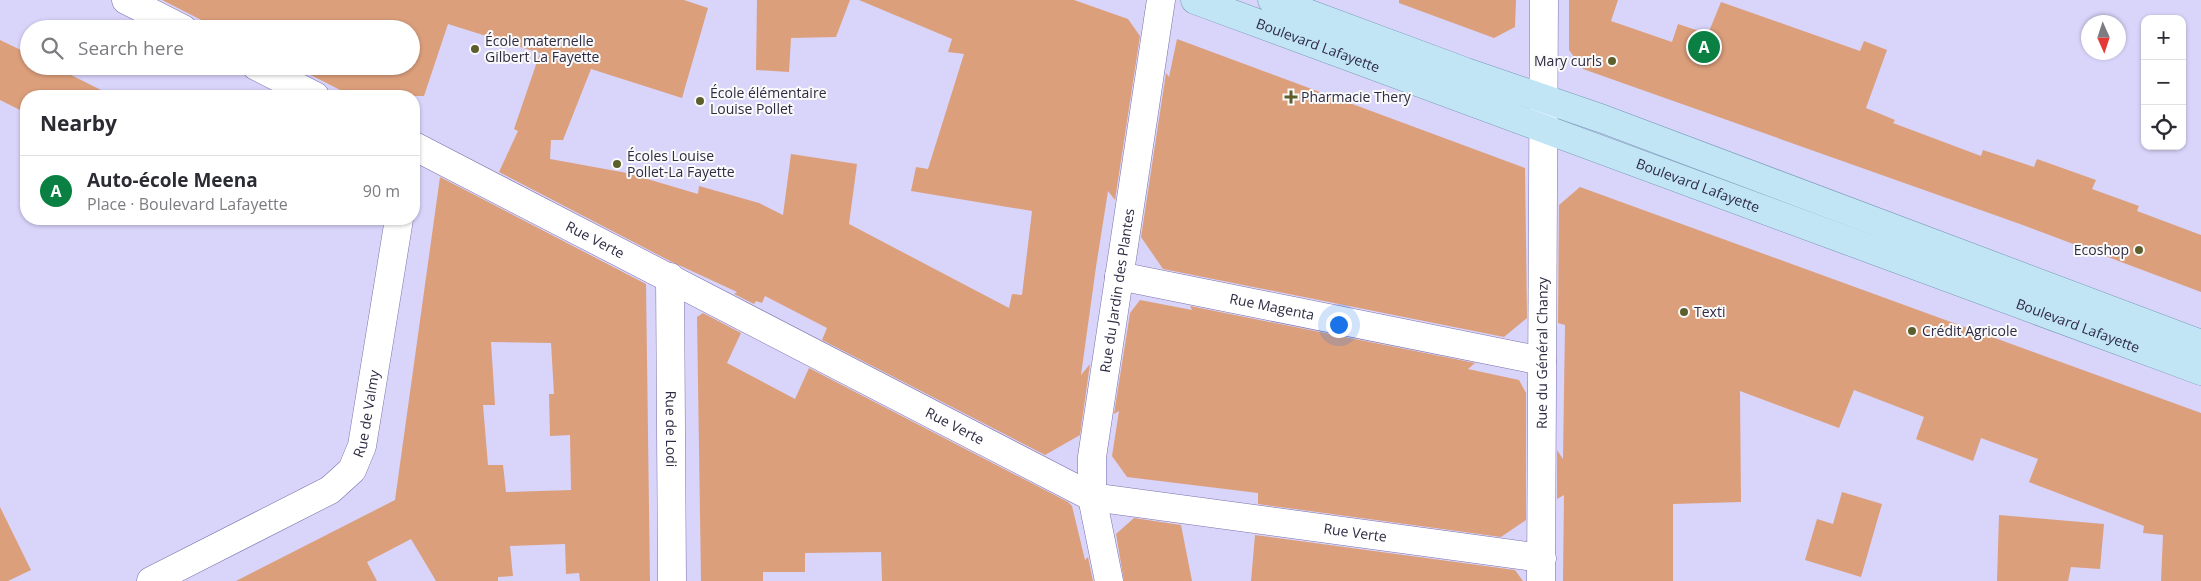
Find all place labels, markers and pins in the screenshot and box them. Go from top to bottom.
pin: A [1688,28,1720,66]
place label: École maternelle Gilbert La Fayette [485,31,600,66]
marker: École maternelle Gilbert La Fayette [469,43,481,55]
place label: Mary curls [1534,51,1602,70]
marker: Mary curls [1606,55,1618,67]
place label: École élémentaire Louise Pollet [710,83,827,118]
place label: Pharmacie Thery [1301,87,1412,106]
marker: Pharmacie Thery [1285,91,1297,103]
marker: École élémentaire Louise Pollet [694,95,706,107]
place label: Écoles Louise Pollet-La Fayette [627,146,735,181]
marker: Écoles Louise Pollet-La Fayette [611,158,623,170]
place label: Ecoshop [2074,240,2129,259]
marker: Ecoshop [2133,244,2145,256]
place label: Texti [1694,302,1725,321]
marker: Texti [1678,306,1690,318]
place label: Crédit Agricole [1922,321,2018,340]
marker: Crédit Agricole [1906,325,1918,337]

